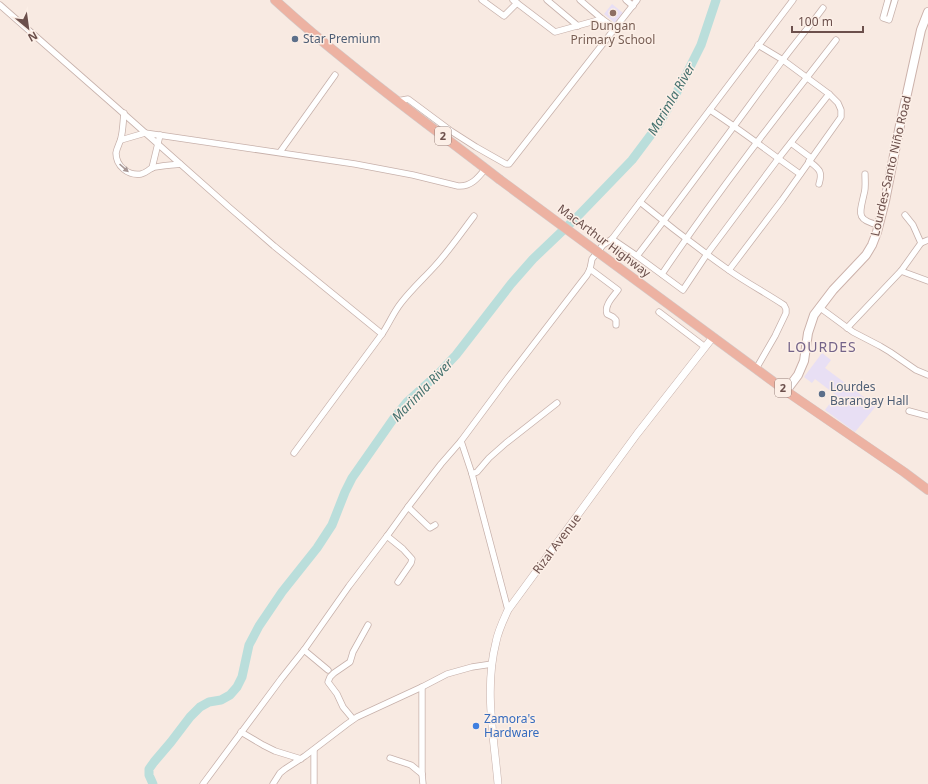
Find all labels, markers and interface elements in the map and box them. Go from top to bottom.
north arrow [8,8,48,48]
marker: Dungan Primary School [608,8,618,18]
scale bar [792,8,863,34]
text: 100 m [798,13,833,30]
place label: Dungan Primary School [571,17,655,48]
text: N [26,28,41,46]
place label: Star Premium [303,30,380,47]
marker: Star Premium [290,34,300,44]
water label: Marimla River [643,59,699,139]
street label: Lourdes-Santo Niño Road [866,94,915,238]
road number: 2 [435,127,451,145]
one-way arrow [119,163,129,173]
street label: MacArthur Highway [554,200,655,282]
district label: LOURDES [787,337,857,356]
water label: Marimla River [387,354,457,425]
place label: Lourdes Barangay Hall [830,378,909,409]
road number: 2 [775,379,791,397]
marker: Lourdes Barangay Hall [817,389,827,399]
street label: Rizal Avenue [528,510,585,577]
place label: Zamora's Hardware [484,710,540,741]
marker: Zamora's Hardware [471,721,481,731]

